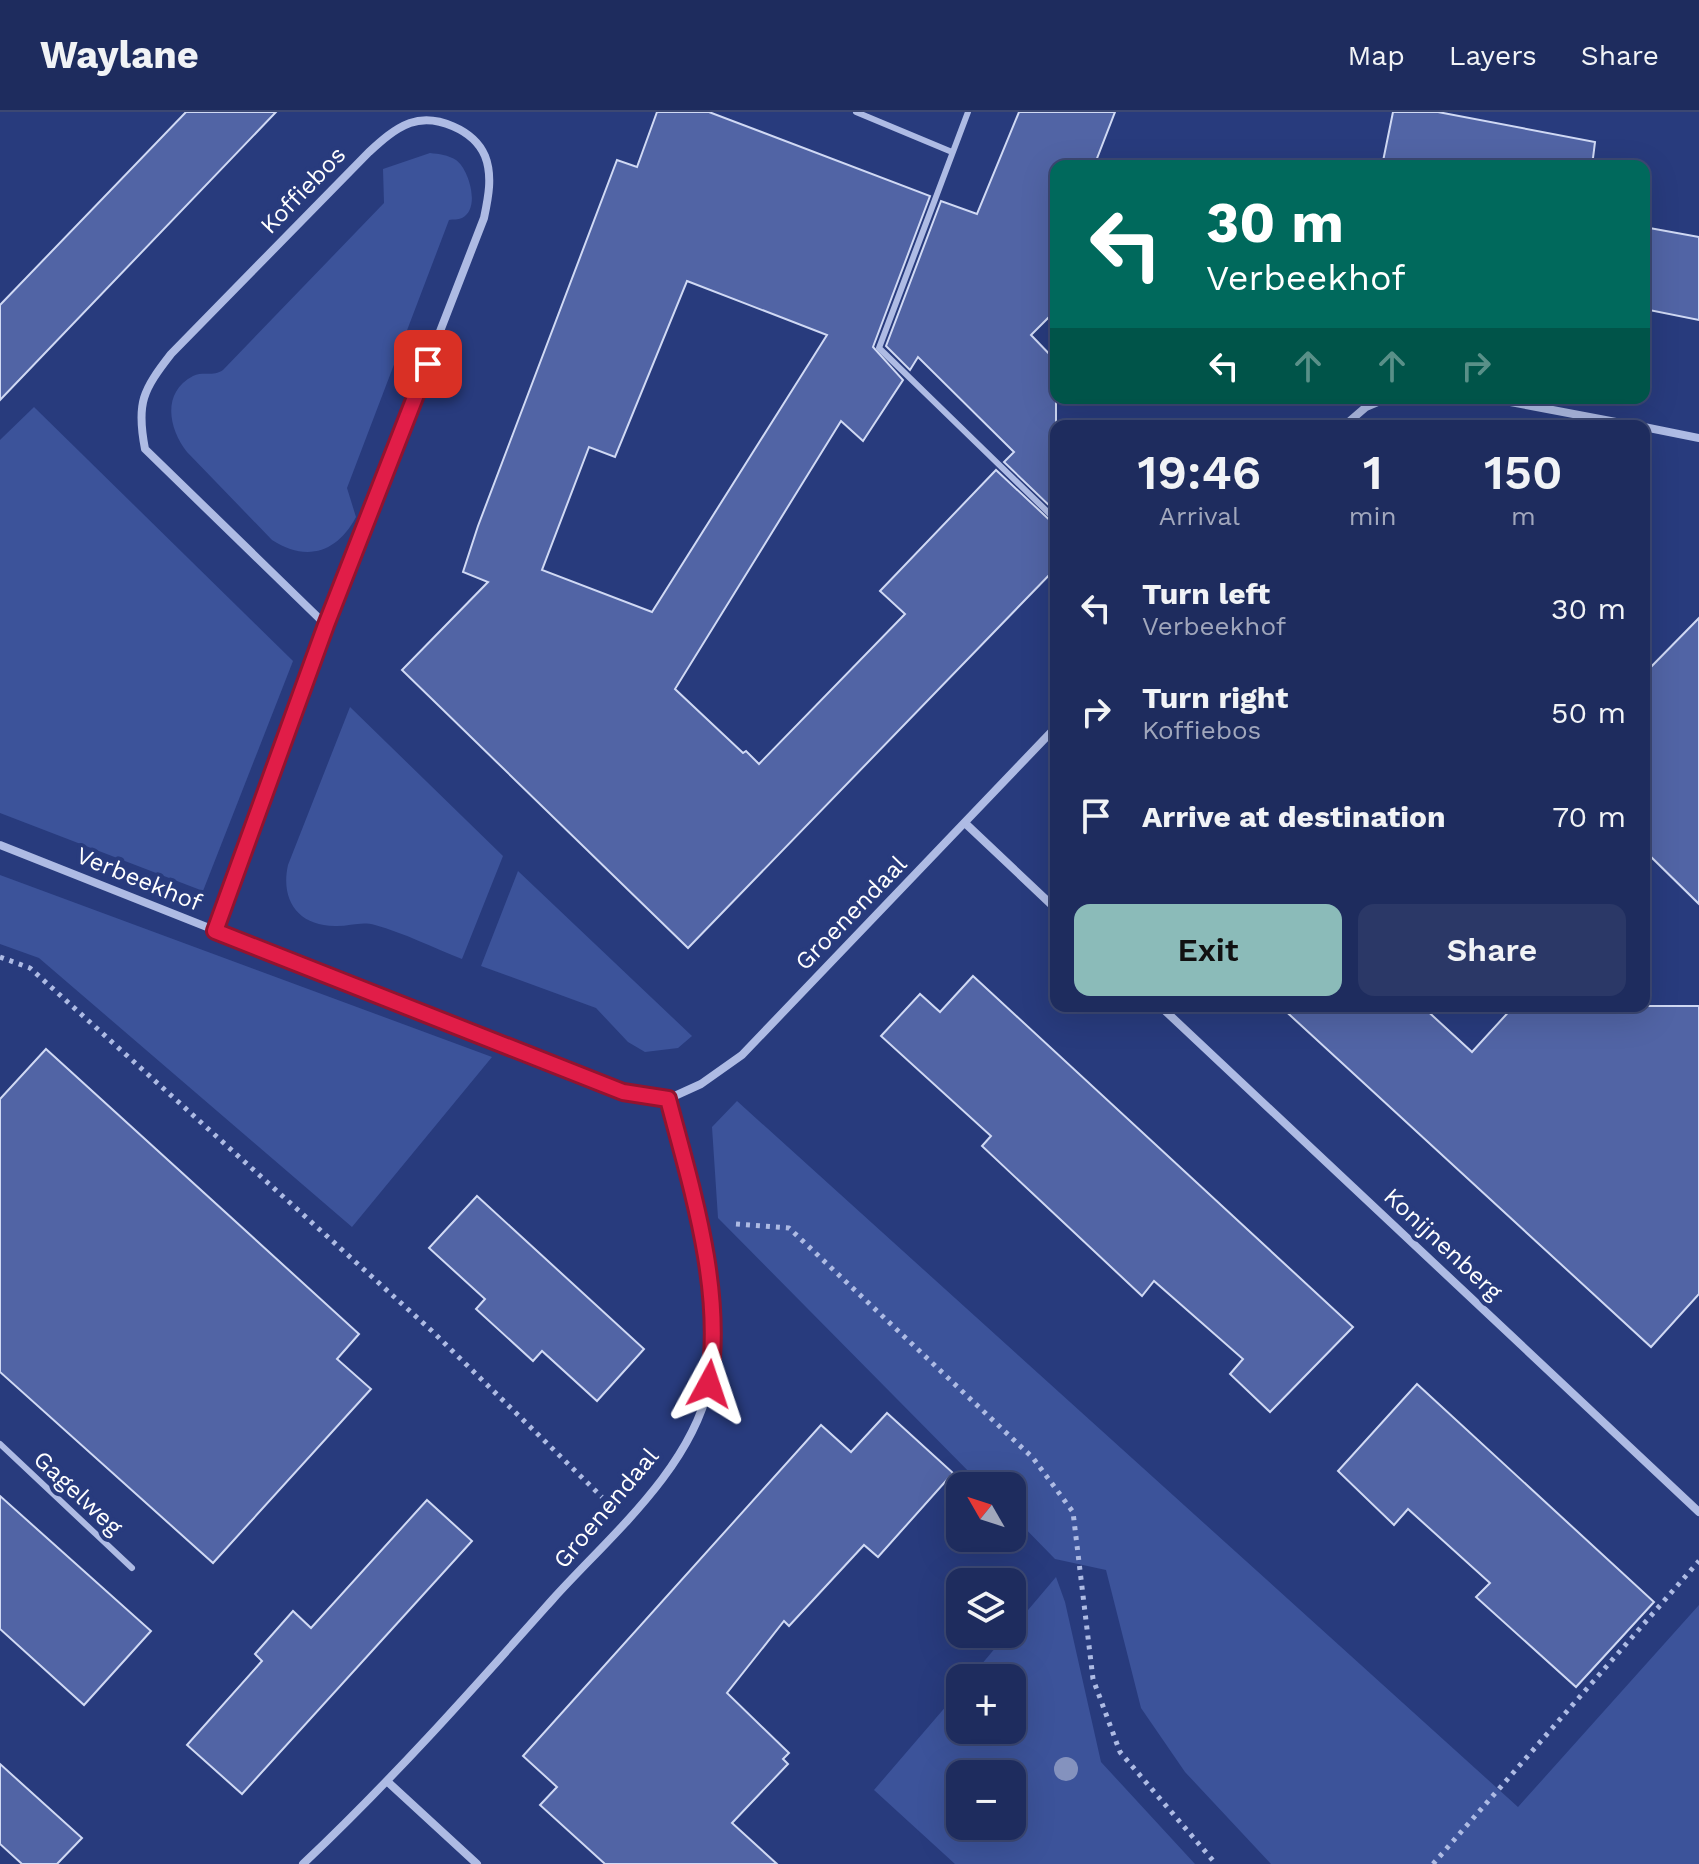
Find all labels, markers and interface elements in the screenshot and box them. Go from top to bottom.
text: Waylane [40,33,199,77]
text: Map [1348,39,1405,72]
text: Layers [1449,39,1537,72]
text: Share [1581,39,1659,72]
street label: Koffiebos [255,141,351,239]
text: 30 m [1206,190,1344,256]
icon: left [1074,192,1178,296]
text: Verbeekhof [1206,257,1405,299]
pin [394,330,462,398]
icon: arrive [406,342,450,386]
icon: left [1202,344,1246,388]
icon: ahead [1286,344,1330,388]
icon: ahead [1370,344,1414,388]
icon: right [1454,344,1498,388]
text: 19:46 [1137,444,1261,501]
text: 1 [1363,444,1383,501]
text: 150 [1484,444,1562,501]
text: Arrival [1159,501,1240,531]
text: min [1349,501,1397,531]
text: m [1511,501,1536,531]
text: Turn left [1142,576,1270,611]
icon: left [1074,586,1118,630]
text: 30 m [1551,591,1626,626]
text: Verbeekhof [1142,611,1286,641]
text: Turn right [1142,680,1288,715]
icon: right [1074,690,1118,734]
text: 50 m [1551,695,1626,730]
text: Koffiebos [1142,715,1261,745]
icon: arrive [1074,794,1118,838]
text: Arrive at destination [1142,799,1446,834]
text: 70 m [1552,799,1626,834]
street label: Verbeekhof [72,841,206,917]
street label: Groenendaal [789,850,913,976]
button: Exit [1074,904,1342,996]
button: Share [1358,904,1626,996]
street label: Konijnenberg [1378,1182,1508,1306]
position arrow [667,1342,751,1426]
street label: Groenendaal [548,1442,665,1574]
street label: Gagelweg [28,1445,128,1541]
north arrow [946,1472,1026,1552]
map controls [946,1472,1026,1840]
button: layers [946,1568,1026,1648]
button: + [946,1664,1026,1744]
button: − [946,1760,1026,1840]

